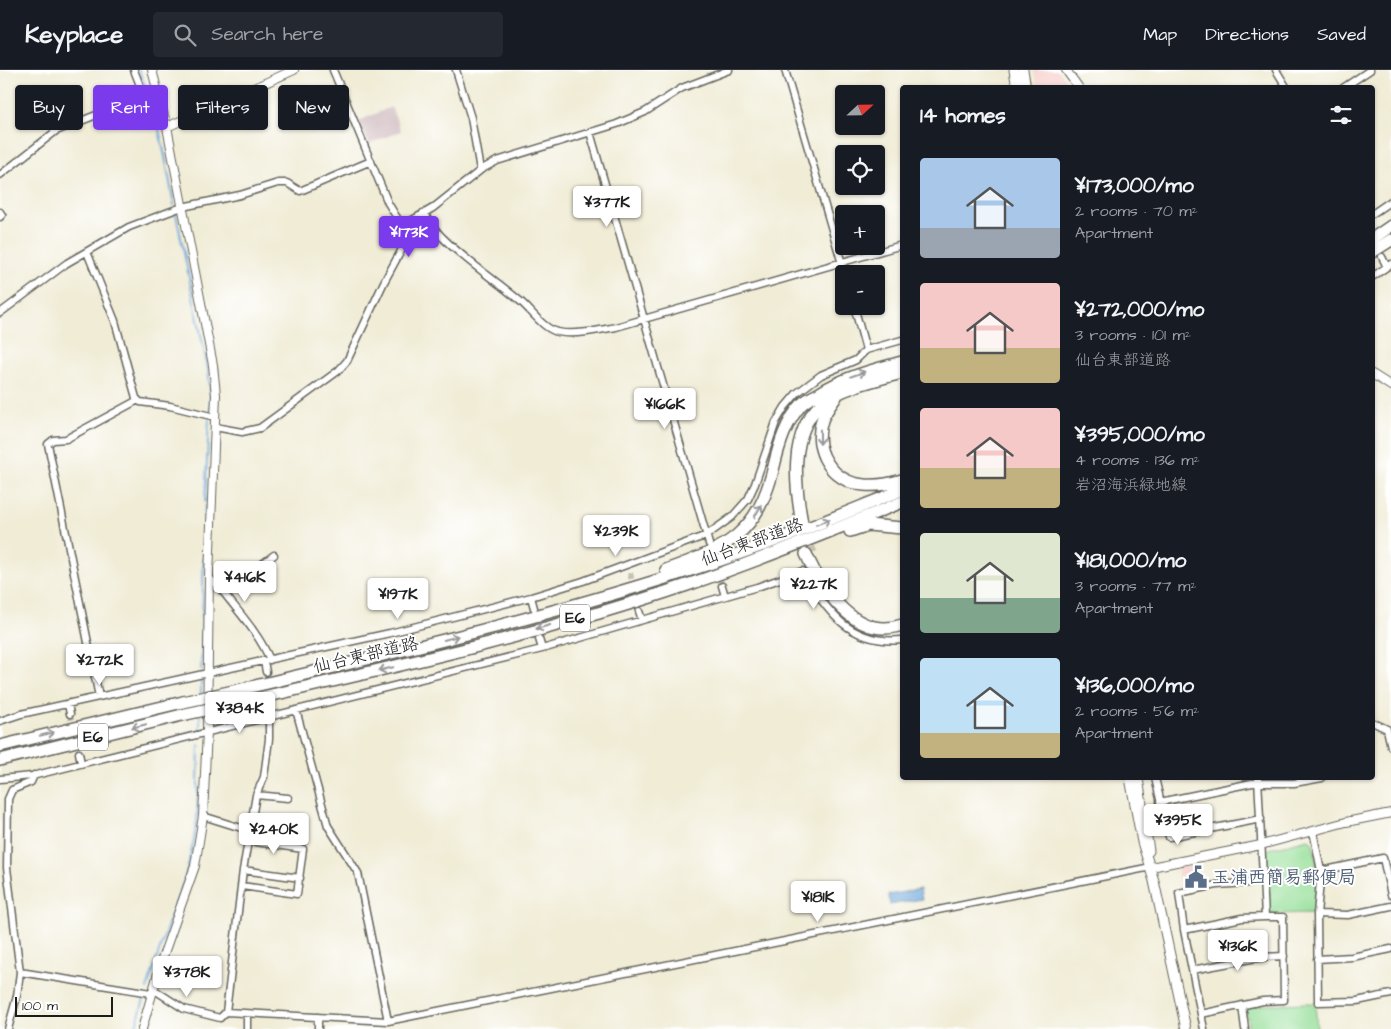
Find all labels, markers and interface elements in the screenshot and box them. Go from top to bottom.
search box [153,12,503,57]
text: Keyplace [25,18,123,52]
icon: search [171,21,199,49]
text: Search here [211,21,323,48]
text: Map [1143,22,1177,47]
text: Directions [1205,22,1289,47]
text: Saved [1317,22,1366,47]
chip: Buy [15,85,83,130]
chip: Rent [93,85,168,130]
chip: Filters [178,85,268,130]
chip: New [278,85,349,130]
north arrow [835,85,885,135]
map controls [835,85,885,315]
text: 14 homes [920,101,1006,130]
icon: filters [1327,101,1355,129]
button: locate [835,145,885,195]
text: ¥173,000/mo [1075,171,1194,200]
icon: home [960,178,1020,238]
pin: ¥377K [572,186,642,228]
text: ¥377K [584,191,630,213]
text: 2 rooms · 70 m² [1075,200,1198,222]
button: + [835,205,885,255]
pin: ¥173K [374,216,444,258]
text: ¥173K [390,221,428,243]
text: Apartment [1075,222,1153,244]
button: − [835,265,885,315]
text: ¥272,000/mo [1075,295,1204,324]
icon: home [960,303,1020,363]
text: 3 rooms · 101 m² [1075,324,1191,346]
text: 仙台東部道路 [1075,349,1171,371]
one-way arrow [850,369,866,378]
pin: ¥166K [630,388,700,430]
text: ¥166K [645,393,685,415]
text: ¥395,000/mo [1075,420,1205,449]
icon: home [960,428,1020,488]
one-way arrow [815,429,825,445]
text: 4 rooms · 136 m² [1075,449,1200,471]
text: 岩沼海浜緑地線 [1075,474,1187,496]
one-way arrow [753,503,763,518]
street label: 仙台東部道路 [697,512,807,572]
pin: ¥239K [581,514,651,557]
one-way arrow [815,516,830,526]
text: ¥239K [594,520,638,542]
text: ¥181,000/mo [1075,546,1186,575]
icon: home [960,553,1020,613]
pin: ¥416K [210,560,280,603]
text: ¥416K [224,566,266,588]
pin: ¥227K [779,568,849,610]
text: ¥227K [791,573,837,595]
text: 3 rooms · 77 m² [1075,575,1196,597]
pin: ¥197K [363,578,433,620]
text: ¥197K [378,583,418,605]
text: Apartment [1075,597,1153,619]
road number: E6 [560,604,590,632]
one-way arrow [535,623,551,633]
street label: 仙台東部道路 [311,631,421,679]
one-way arrow [443,633,459,643]
pin: ¥272K [65,644,135,686]
text: ¥272K [77,649,123,671]
one-way arrow [378,665,394,674]
text: ¥136,000/mo [1075,671,1194,700]
icon: home [960,678,1020,738]
pin: ¥384K [205,692,275,734]
text: ¥384K [216,697,264,719]
text: 2 rooms · 56 m² [1075,700,1199,722]
one-way arrow [131,722,147,731]
text: Apartment [1075,722,1153,744]
road number: E6 [78,724,108,750]
one-way arrow [39,729,55,738]
pin: ¥395K [1143,804,1213,846]
text: ¥395K [1155,809,1201,831]
pin: ¥240K [239,812,309,855]
text: ¥240K [250,818,298,840]
public building icon: 玉浦西簡易郵便局 [1183,864,1209,890]
place label: 玉浦西簡易郵便局 [1212,865,1356,890]
pin: ¥181K [783,880,853,923]
text: ¥181K [802,886,834,908]
pin: ¥136K [1203,930,1273,972]
text: ¥136K [1219,935,1257,957]
pin: ¥378K [152,956,222,998]
text: ¥378K [164,961,210,983]
scale bar [15,994,112,1017]
text: 100 m [22,996,58,1016]

